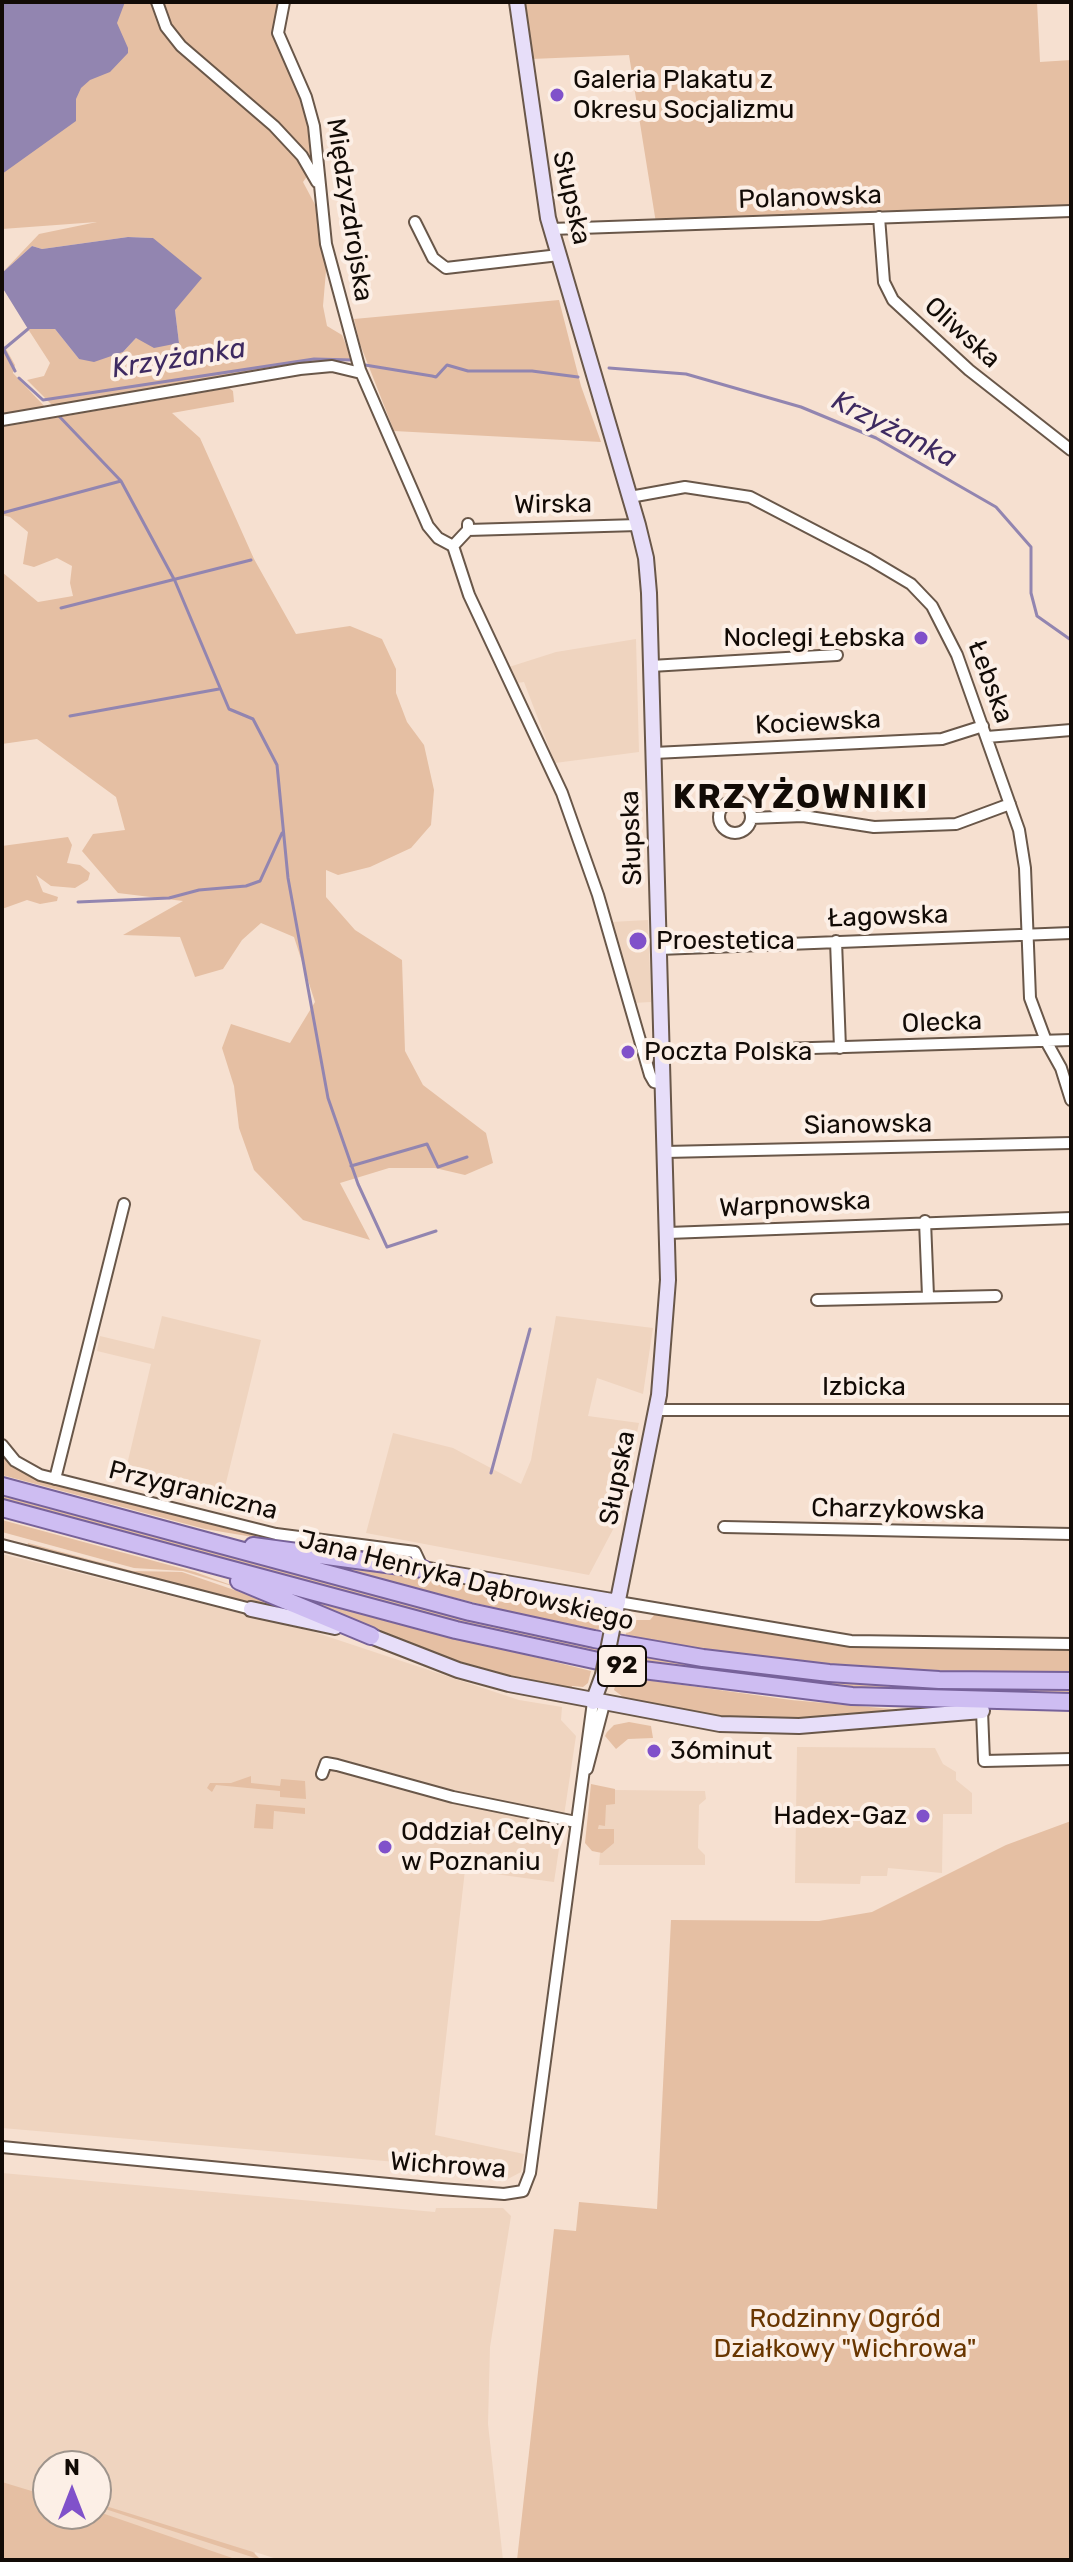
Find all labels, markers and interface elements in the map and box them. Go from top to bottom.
place label: Galeria Plakatu z Okresu Socjalizmu [573,64,795,126]
marker: Galeria Plakatu z Okresu Socjalizmu [548,86,566,104]
street label: Międzyzdrojska [319,116,379,304]
street label: Słupska [545,148,597,248]
street label: Polanowska [738,180,882,216]
street label: Oliwska [918,291,1006,375]
water label: Krzyżanka [110,332,248,386]
water label: Krzyżanka [826,384,962,476]
street label: Wirska [514,489,592,521]
place label: Noclegi Łebska [723,622,905,654]
marker: Noclegi Łebska [912,629,930,647]
street label: Łebska [961,637,1019,727]
street label: Kociewska [754,704,882,742]
district label: KRZYŻOWNIKI [673,778,929,818]
street label: Słupska [615,790,649,886]
street label: Łagowska [827,899,949,935]
place label: Proestetica [656,925,795,957]
marker: Proestetica [627,930,649,952]
street label: Olecka [901,1006,983,1040]
place label: Poczta Polska [644,1036,812,1068]
marker: Poczta Polska [619,1043,637,1061]
street label: Sianowska [804,1108,932,1142]
street label: Warpnowska [718,1185,872,1225]
street label: Izbicka [822,1371,906,1403]
street label: Słupska [594,1428,642,1528]
street label: Przygraniczna [105,1455,281,1527]
street label: Charzykowska [811,1493,985,1527]
street label: Jana Henryka Dąbrowskiego [295,1524,637,1638]
road number: 92 [598,1646,646,1686]
place label: 36minut [670,1735,772,1767]
marker: 36minut [645,1742,663,1760]
place label: Hadex-Gaz [773,1800,907,1832]
marker: Hadex-Gaz [914,1807,932,1825]
place label: Oddział Celny w Poznaniu [401,1816,565,1878]
marker: Oddział Celny w Poznaniu [376,1838,394,1856]
street label: Wichrowa [389,2146,507,2186]
park label: Rodzinny Ogród Działkowy "Wichrowa" [713,2303,977,2364]
north arrow [32,2450,112,2530]
text: N [64,2454,80,2481]

